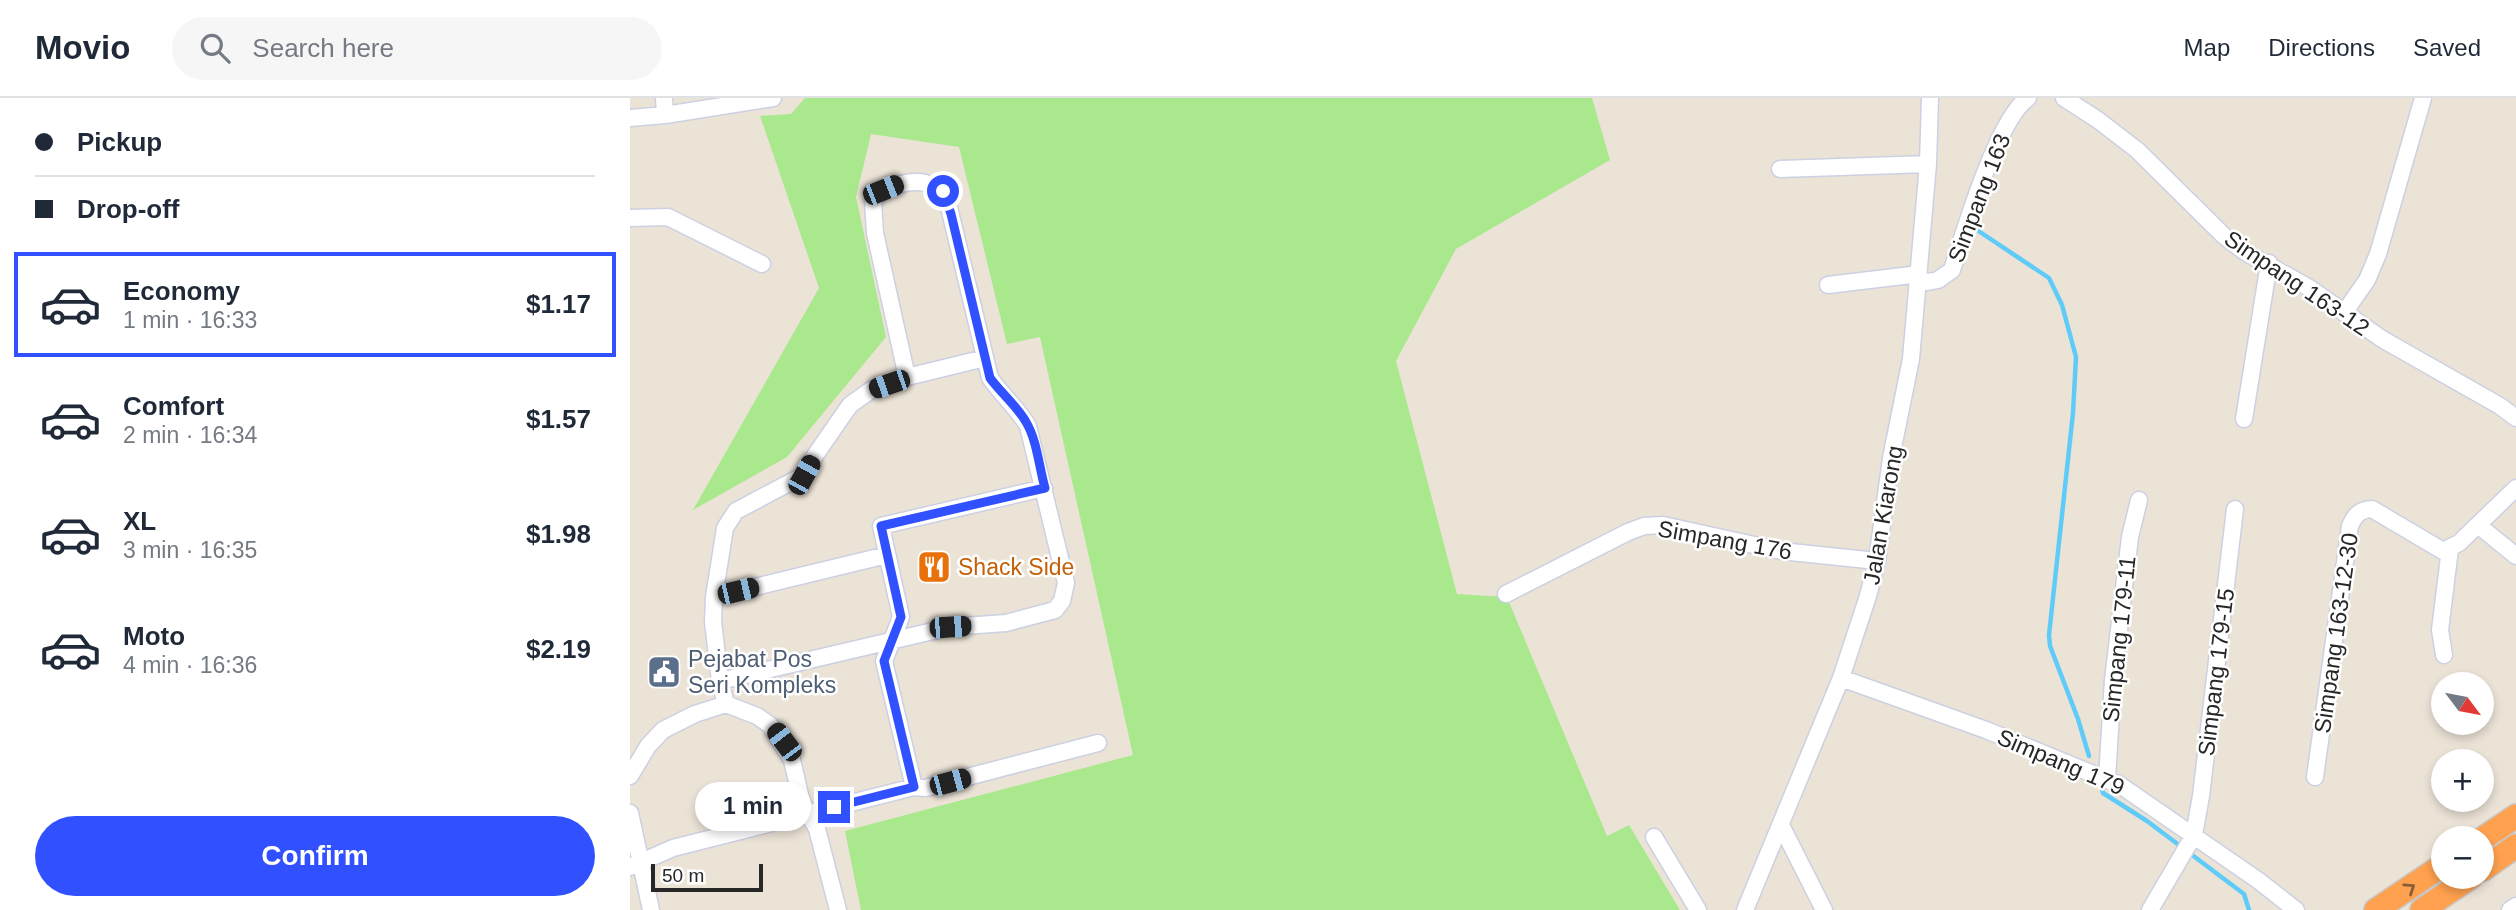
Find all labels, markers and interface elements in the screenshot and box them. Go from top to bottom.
search box [172,17,662,80]
text: Movio [35,29,130,66]
icon: search [196,29,234,67]
text: Search here [252,33,394,63]
text: Map [2184,34,2230,61]
text: Directions [2268,34,2375,61]
text: Saved [2413,34,2481,61]
text: Pickup [77,127,162,157]
street label: Simpang 163 [1943,130,2015,266]
car [860,172,907,208]
route start [927,175,959,207]
text: Drop-off [77,194,180,224]
street label: Simpang 163-12 [2220,225,2374,341]
icon: car [39,273,102,336]
text: Economy [123,276,240,306]
text: $1.17 [526,289,591,319]
text: 1 min · 16:33 [123,307,257,333]
car [866,367,913,401]
icon: car [39,388,102,451]
text: Comfort [123,391,224,421]
text: $1.57 [526,404,591,434]
text: 2 min · 16:34 [123,422,257,448]
street label: Jalan Kiarong [1858,443,1908,587]
car [785,452,824,498]
icon: car [39,503,102,566]
text: XL [123,506,156,536]
street label: Simpang 176 [1656,515,1794,565]
text: $1.98 [526,519,591,549]
street label: Simpang 163-12-30 [2309,531,2363,735]
text: 3 min · 16:35 [123,537,257,563]
restaurant icon: Shack Side [915,548,953,586]
place label: Shack Side [958,554,1074,580]
street label: Simpang 179-11 [2097,555,2141,723]
car [716,576,761,606]
street label: Simpang 179-15 [2193,587,2239,757]
car [929,615,972,639]
icon: car [39,618,102,681]
text: Moto [123,621,185,651]
text: $2.19 [526,634,591,664]
place label: Pejabat Pos Seri Kompleks [688,646,836,698]
text: 4 min · 16:36 [123,652,257,678]
public building icon: Pejabat Pos Seri Kompleks [645,653,683,691]
north arrow [2431,672,2494,735]
map controls [2431,672,2494,889]
car [763,719,806,765]
street label: Simpang 179 [1994,724,2128,800]
button: + [2431,749,2494,812]
car [927,766,974,798]
callout: 1 min [694,782,810,832]
route end [818,791,850,823]
text: 1 min [723,793,783,819]
button: Confirm [35,816,595,896]
button: − [2431,826,2494,889]
scale bar [651,861,763,893]
text: 50 m [662,865,704,886]
one-way arrow [2402,883,2415,896]

